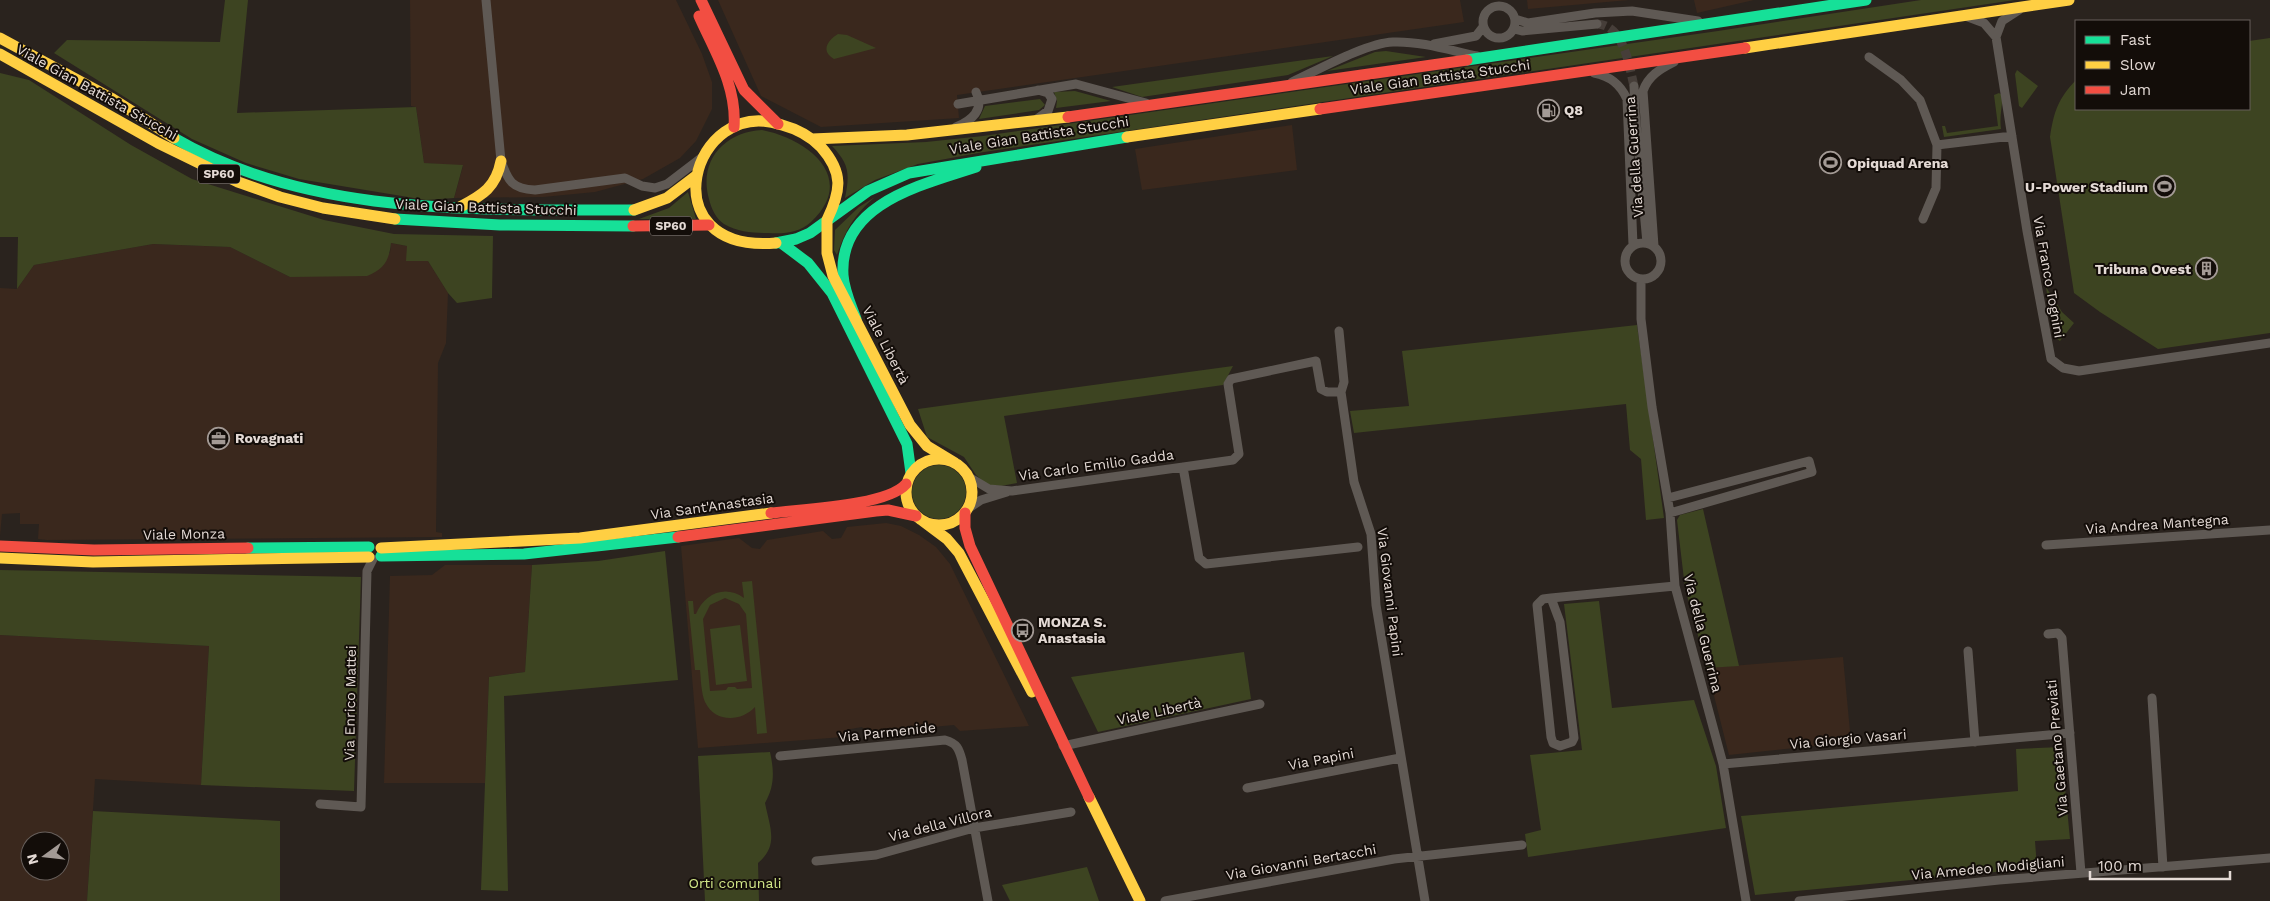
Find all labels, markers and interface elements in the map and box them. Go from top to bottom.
legend [2075,20,2250,110]
text: Fast [2120,31,2152,49]
street label: Viale Gian Battista Stucchi [14,41,180,143]
street label: Viale Gian Battista Stucchi [1349,56,1531,98]
text: Slow [2120,56,2156,74]
text: Jam [2120,81,2151,99]
street label: Via della Guerrina [1622,96,1646,218]
fuel station icon: Q8 [1536,98,1560,122]
place label: Q8 [1564,102,1583,118]
street label: Viale Gian Battista Stucchi [948,113,1130,157]
sports icon: Opiquad Arena [1819,151,1843,175]
place label: Opiquad Arena [1847,155,1949,171]
road number: SP60 [198,164,240,183]
sports icon: U-Power Stadium [2152,175,2176,199]
place label: U-Power Stadium [2025,179,2148,195]
street label: Viale Gian Battista Stucchi [395,196,577,218]
street label: Via Franco Tognini [2030,215,2068,339]
road number: SP60 [650,217,692,236]
building icon: Tribuna Ovest [2195,257,2219,281]
place label: Tribuna Ovest [2095,261,2191,277]
street label: Viale Libertà [859,303,913,387]
office icon: Rovagnati [207,426,231,450]
place label: Rovagnati [235,430,303,446]
street label: Via Carlo Emilio Gadda [1017,446,1175,484]
street label: Via Sant'Anastasia [649,489,775,523]
street label: Via Andrea Mantegna [2085,511,2229,537]
street label: Viale Monza [143,525,225,543]
street label: Via Giovanni Papini [1374,527,1406,657]
street label: Via della Guerrina [1681,572,1725,694]
place label: MONZA S. Anastasia [1038,614,1107,646]
bus stop icon: MONZA S. Anastasia [1010,618,1034,642]
street label: Via Enrico Mattei [341,645,359,761]
street label: Via Gaetano Previati [2043,679,2071,817]
street label: Viale Libertà [1115,694,1203,728]
street label: Via Parmenide [837,719,937,745]
street label: Via Giorgio Vasari [1789,726,1907,752]
street label: Via Papini [1287,745,1355,773]
street label: Via della Villora [887,803,993,845]
north arrow [20,831,70,881]
street label: Via Giovanni Bertacchi [1224,841,1378,883]
scale bar [2090,848,2230,880]
text: N [23,852,42,866]
street label: Via Amedeo Modigliani [1911,853,2065,883]
text: 100 m [2098,857,2142,875]
park label: Orti comunali [689,875,781,891]

